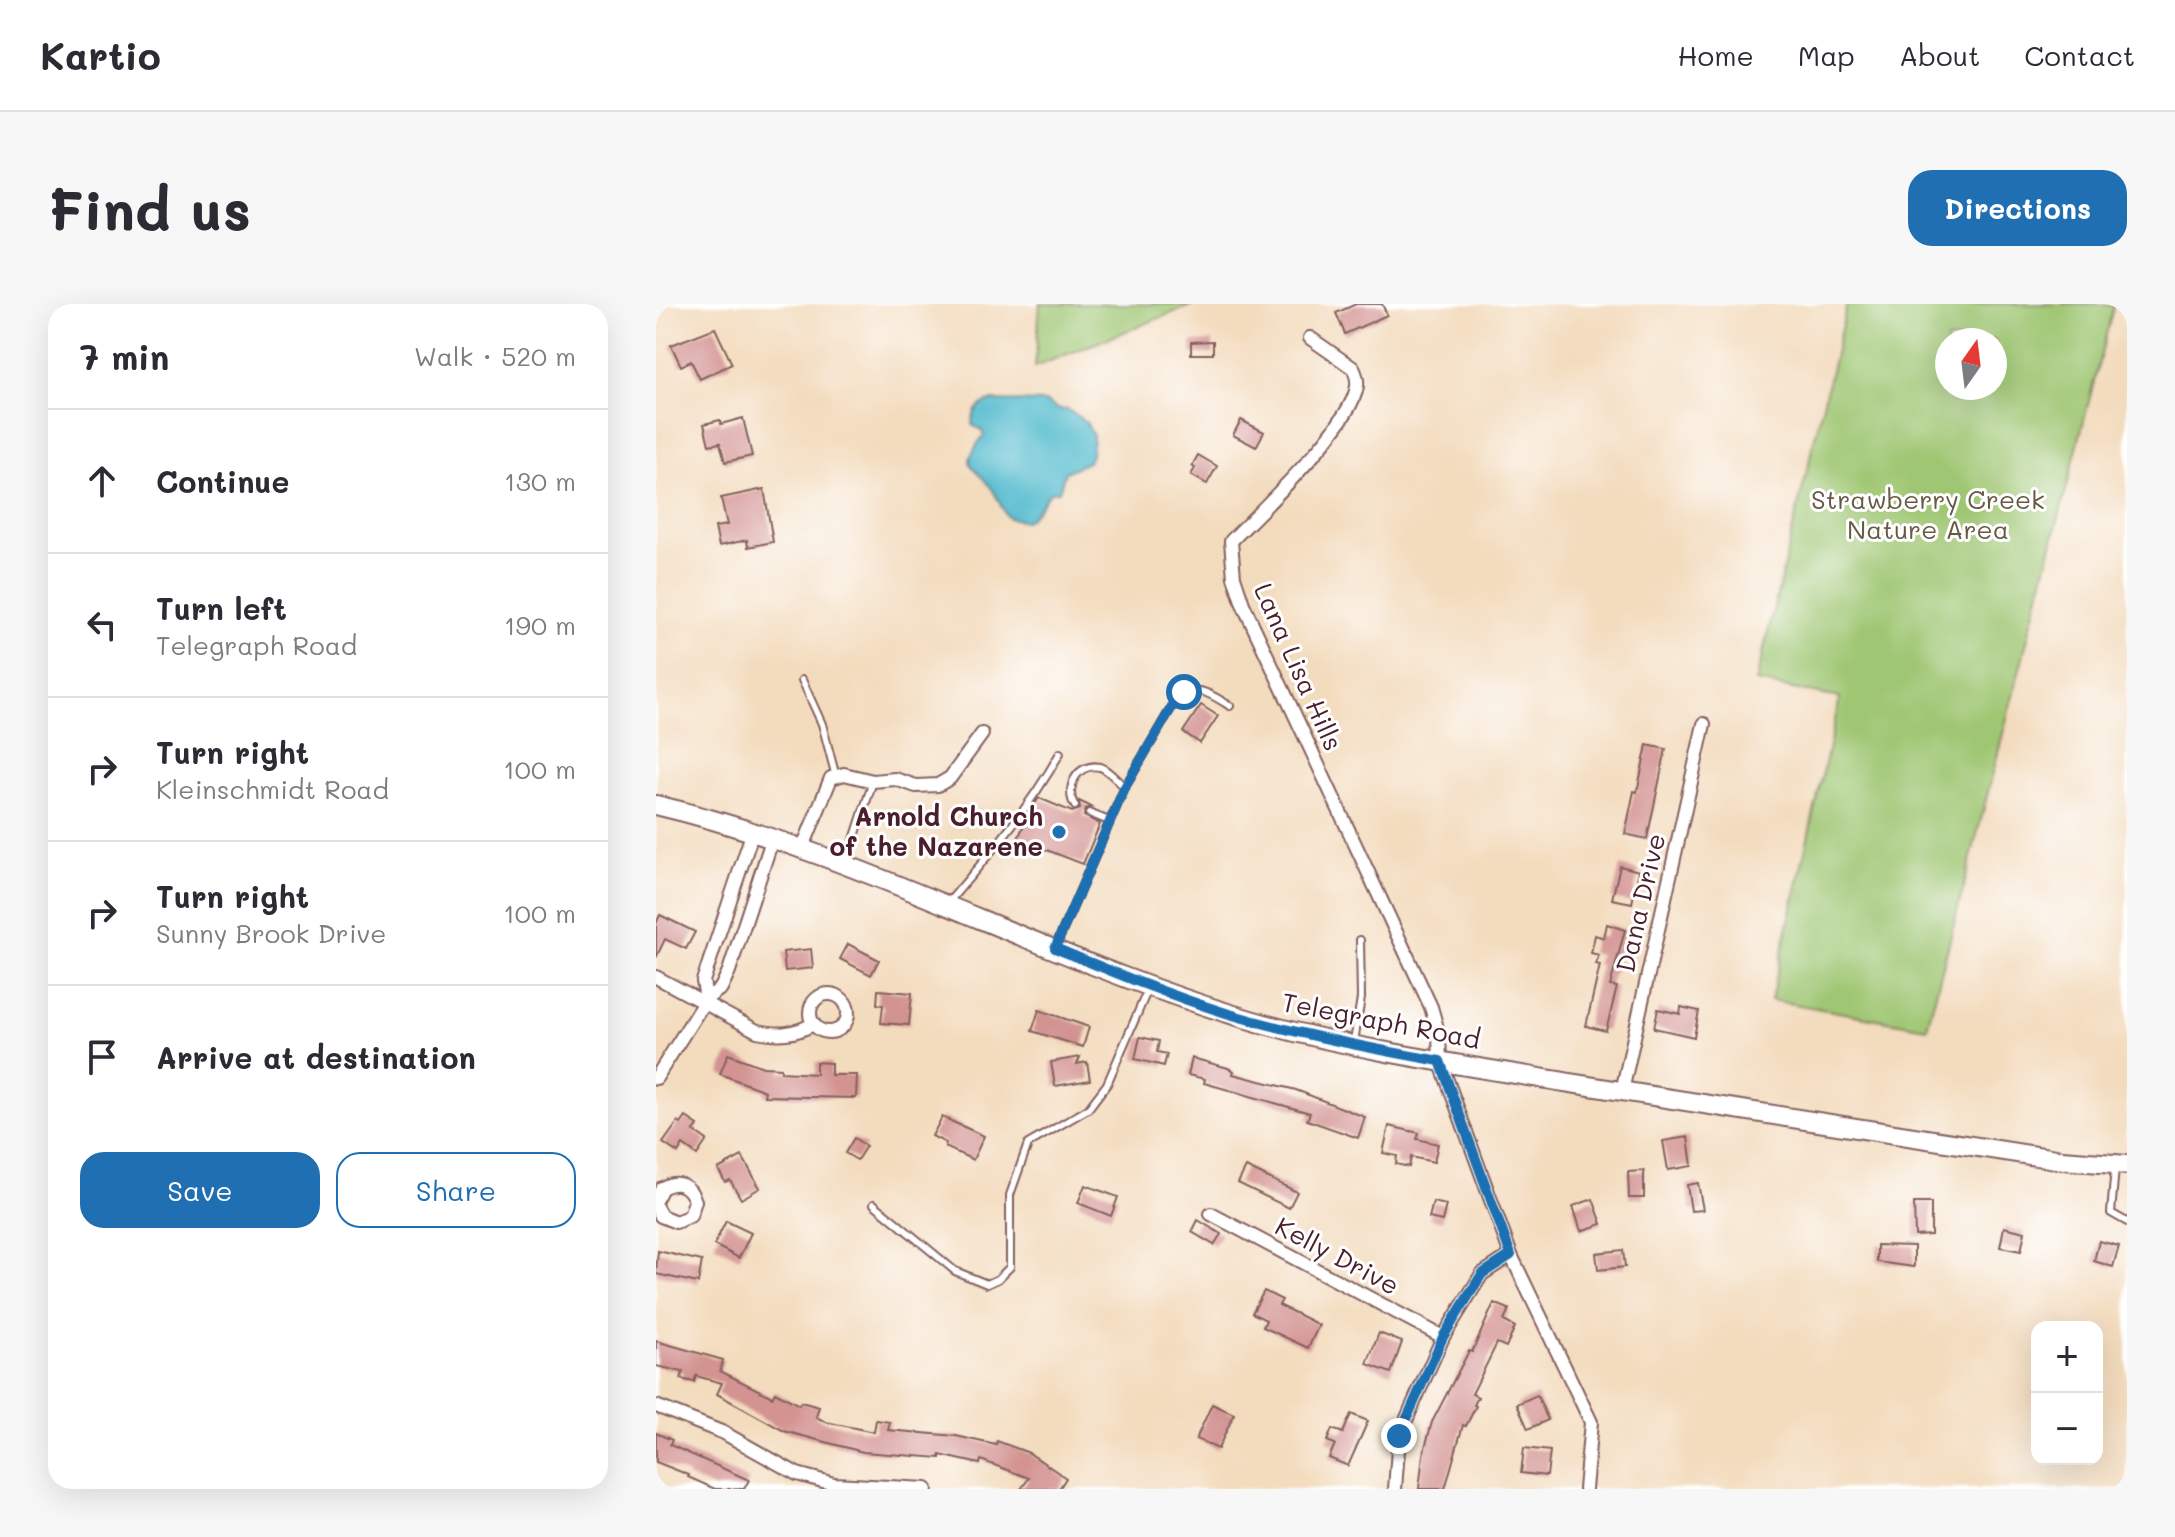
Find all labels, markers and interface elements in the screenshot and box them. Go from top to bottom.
text: Kartio [40,30,161,80]
text: Home [1678,37,1754,73]
text: Map [1798,37,1855,73]
text: About [1899,37,1980,73]
text: Contact [2024,37,2135,73]
button: Directions [1908,170,2127,246]
text: Find us [48,172,251,245]
north arrow [1935,328,2007,400]
text: 7 min [80,334,169,379]
text: Walk · 520 m [414,339,576,373]
icon: ahead [80,459,124,503]
text: Continue [156,461,289,501]
text: 130 m [504,464,576,498]
park label: Strawberry Creek Nature Area [1811,482,2045,546]
street label: Lana Lisa Hills [1247,578,1351,756]
text: Turn left [156,588,287,628]
icon: left [80,603,124,647]
text: 190 m [504,608,576,642]
text: Telegraph Road [156,628,357,662]
route start [1166,674,1202,710]
text: Turn right [156,732,309,772]
icon: right [80,747,124,791]
text: 100 m [503,752,576,786]
text: Kleinschmidt Road [156,772,389,806]
place label: Arnold Church of the Nazarene [829,799,1043,863]
marker: Arnold Church of the Nazarene [1050,823,1068,841]
street label: Dana Drive [1608,830,1673,976]
text: Turn right [156,876,309,916]
icon: right [80,891,124,935]
text: 100 m [503,896,576,930]
text: Sunny Brook Drive [156,916,386,950]
street label: Telegraph Road [1279,984,1483,1056]
icon: arrive [80,1035,124,1079]
text: Arrive at destination [156,1037,476,1077]
button: Save [80,1152,320,1228]
button: Share [336,1152,576,1228]
street label: Kelly Drive [1270,1208,1405,1302]
map controls [2031,1321,2103,1465]
button: + [2031,1321,2103,1393]
button: − [2031,1393,2103,1465]
route end [1381,1418,1417,1454]

